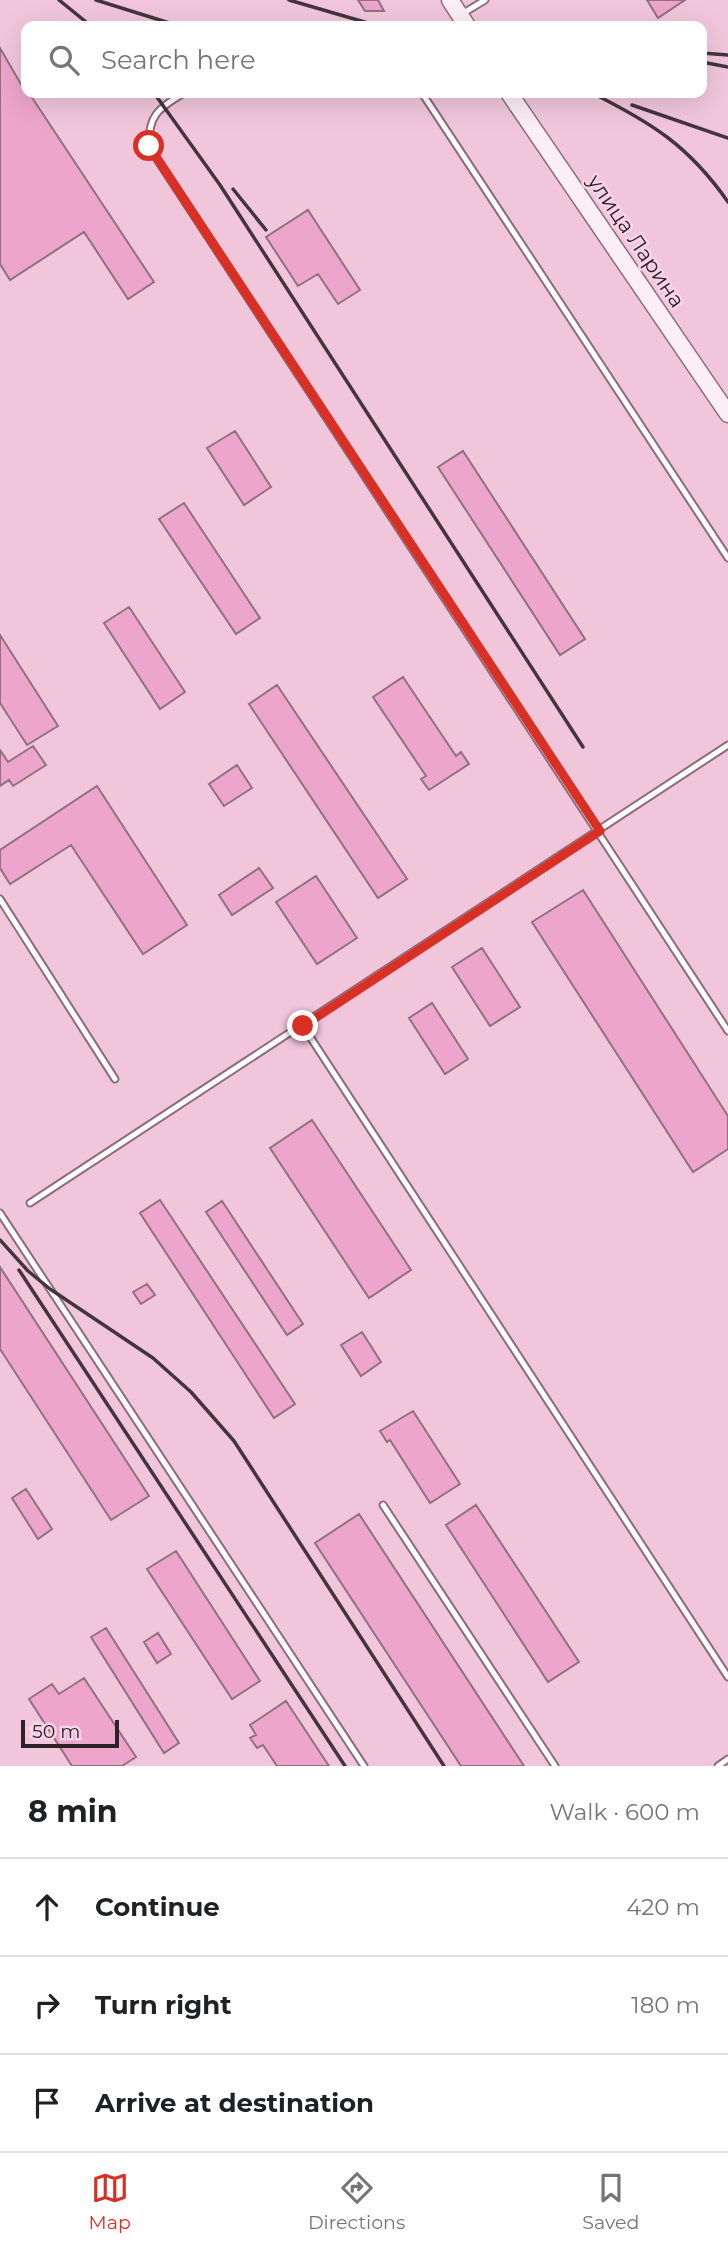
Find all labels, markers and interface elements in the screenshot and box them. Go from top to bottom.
search box [21,21,707,98]
icon: search [45,41,83,79]
text: Search here [101,44,256,76]
route start [133,130,164,161]
street label: улица Ларина [582,169,690,312]
route end [287,1010,318,1041]
scale bar [21,1717,119,1749]
text: 50 m [32,1720,80,1743]
text: 8 min [28,1793,118,1830]
text: Walk · 600 m [549,1798,700,1826]
icon: ahead [28,1888,66,1926]
text: Continue [95,1891,220,1923]
text: 420 m [626,1893,700,1921]
icon: right [28,1986,66,2024]
text: Turn right [95,1989,231,2021]
text: 180 m [631,1991,700,2019]
icon: arrive [28,2084,66,2122]
text: Arrive at destination [95,2087,374,2119]
tab: Map [89,2169,131,2234]
tab: Directions [308,2169,405,2234]
tab: Saved [582,2169,639,2234]

